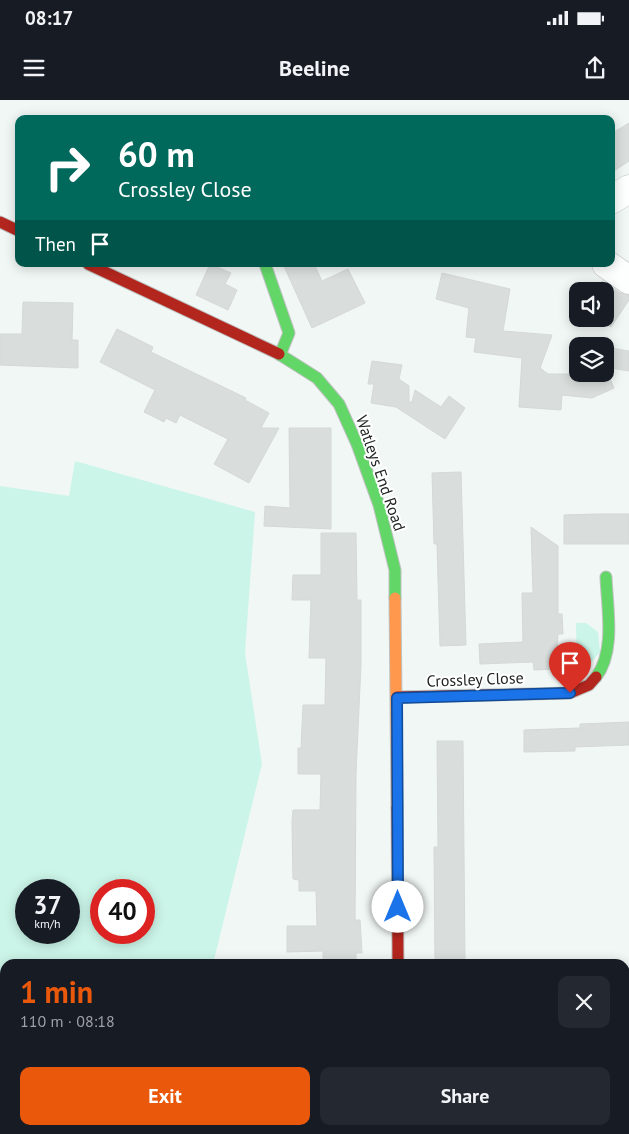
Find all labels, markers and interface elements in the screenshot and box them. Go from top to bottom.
text: 08:17 [25,6,73,30]
icon: menu [20,54,48,82]
text: Beeline [279,54,350,82]
icon: share [581,54,609,82]
text: 60 m [118,131,195,177]
icon: right [35,135,100,200]
text: Crossley Close [118,175,252,203]
icon: arrive [86,230,114,258]
text: Then [35,232,76,256]
map controls [569,282,614,382]
button: sound [569,282,614,327]
button: layers [569,337,614,382]
street label: Watleys End Road [352,413,410,533]
pin [549,642,591,693]
icon: arrive [556,649,584,677]
street label: Crossley Close [426,667,524,691]
speed limit sign: 40 [90,879,155,944]
position arrow [371,880,423,932]
text: 37 [33,889,62,921]
text: km/h [34,916,61,931]
text: 1 min [20,972,93,1011]
button: close [558,976,610,1028]
text: 110 m · 08:18 [20,1011,115,1031]
button: Exit [20,1067,310,1125]
button: Share [320,1067,610,1125]

